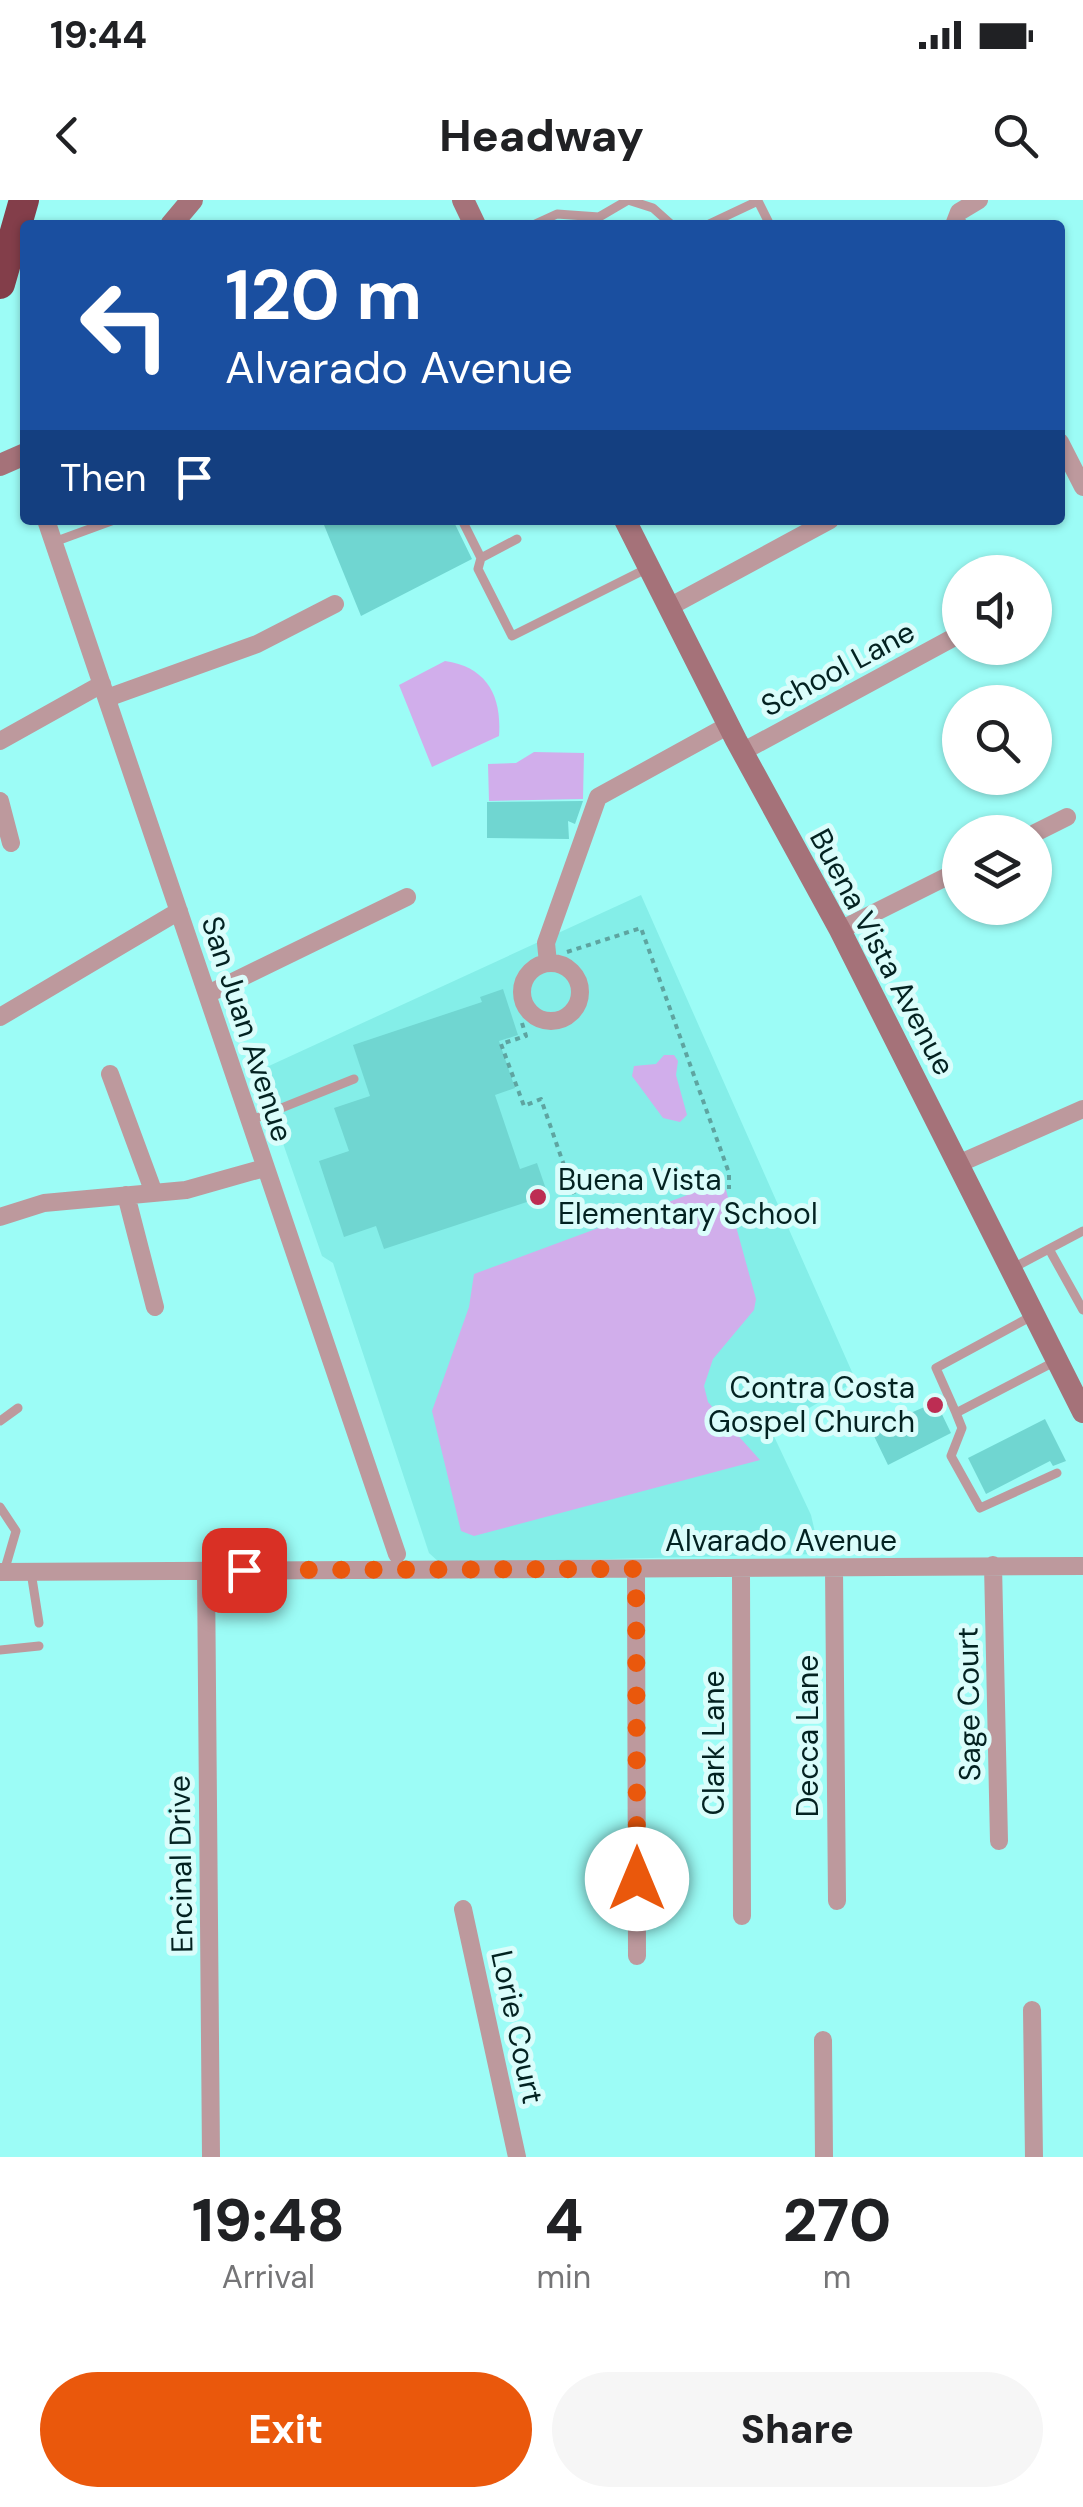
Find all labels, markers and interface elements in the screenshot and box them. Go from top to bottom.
text: 19:44 [50,10,147,60]
text: Headway [439,106,644,165]
icon: back [40,108,95,163]
icon: search [988,108,1043,163]
text: 120 m [225,250,422,341]
icon: left [60,260,190,390]
text: Alvarado Avenue [225,338,573,397]
icon: arrive [167,450,222,505]
text: Then [60,453,147,503]
map controls [942,555,1052,925]
button: sound [942,555,1052,665]
street label: School Lane [754,612,921,725]
button: search [942,685,1052,795]
button: layers [942,815,1052,925]
street label: Buena Vista Avenue [801,822,964,1082]
street label: San Juan Avenue [193,911,302,1146]
place label: Buena Vista Elementary School [558,1160,818,1233]
marker: Buena Vista Elementary School [527,1186,549,1208]
place label: Contra Costa Gospel Church [708,1368,915,1441]
marker: Contra Costa Gospel Church [924,1394,946,1416]
street label: Alvarado Avenue [665,1521,897,1560]
pin [202,1528,287,1613]
icon: arrive [217,1543,272,1598]
street label: Sage Court [948,1627,989,1781]
street label: Decca Lane [788,1655,827,1817]
street label: Clark Lane [694,1670,733,1816]
street label: Encinal Drive [159,1775,202,1953]
position arrow [585,1827,689,1931]
street label: Lorie Court [482,1947,553,2107]
text: 19:48 [192,2181,345,2260]
text: 4 [544,2181,583,2260]
text: 270 [783,2181,891,2260]
text: Arrival [222,2256,315,2298]
text: min [537,2256,591,2298]
text: m [823,2256,851,2298]
button: Exit [40,2372,532,2487]
button: Share [552,2372,1043,2487]

